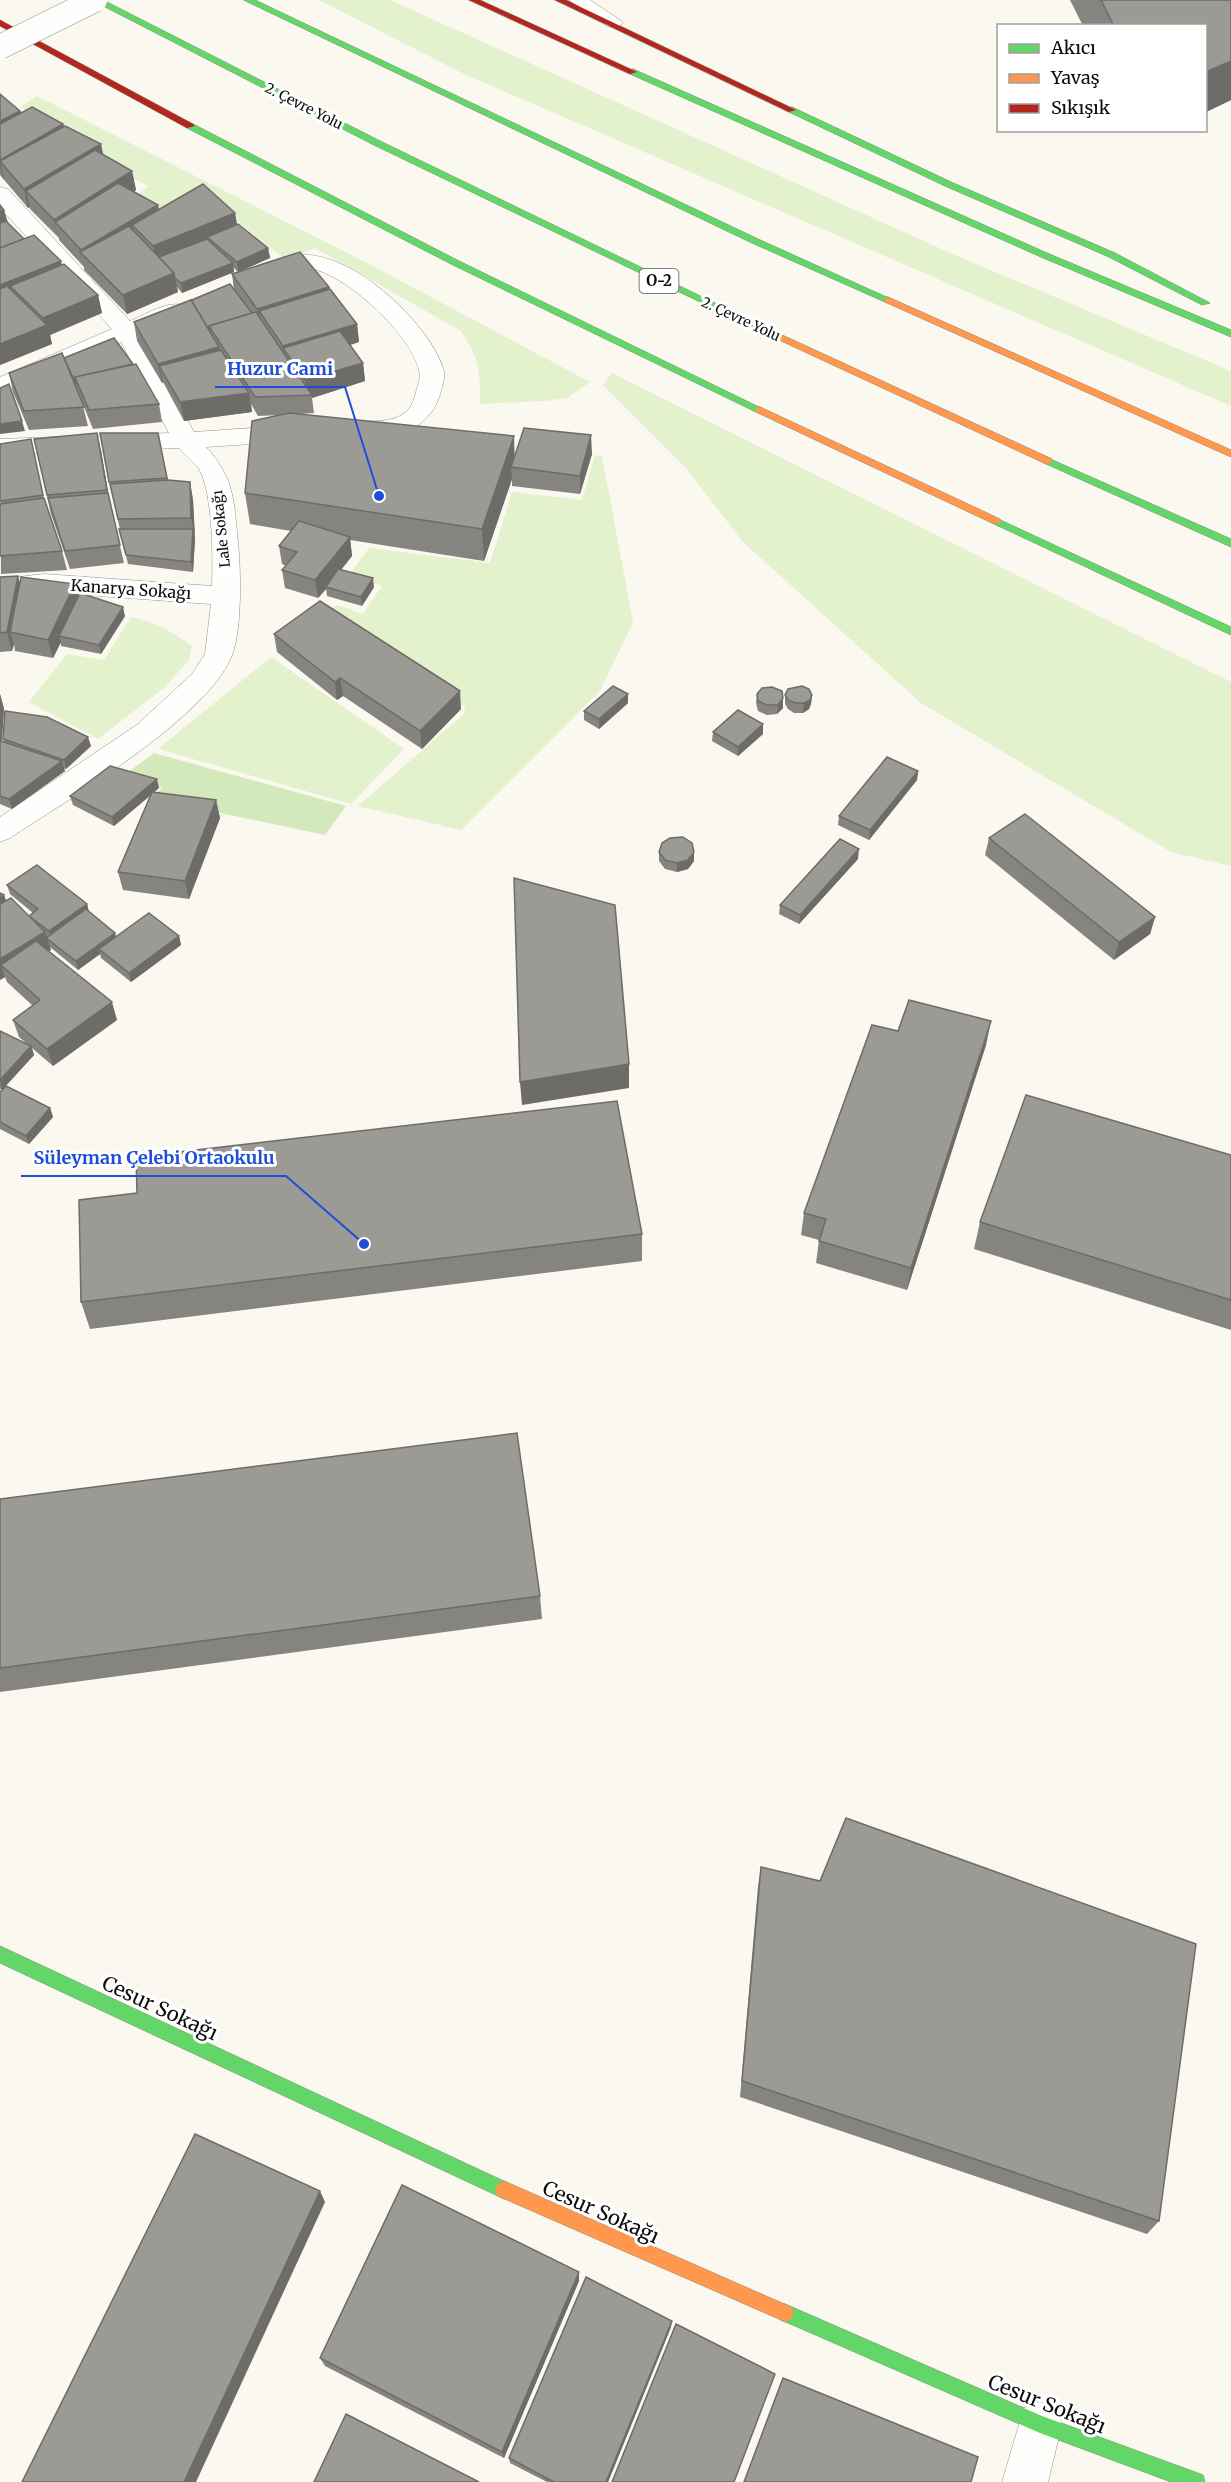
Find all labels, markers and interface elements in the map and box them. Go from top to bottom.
legend [997,24,1207,132]
text: Akıcı [1050,36,1096,59]
text: Yavaş [1050,66,1100,89]
street label: 2. Çevre Yolu [262,79,346,133]
text: Sıkışık [1051,96,1111,119]
road number: O-2 [640,269,678,293]
street label: 2. Çevre Yolu [699,293,784,345]
callout: Huzur Cami [215,351,345,387]
text: Huzur Cami [227,357,333,380]
street label: Lale Sokağı [208,489,234,569]
street label: Kanarya Sokağı [70,575,192,603]
callout: Süleyman Çelebi Ortaokulu [21,1140,286,1176]
text: Süleyman Çelebi Ortaokulu [33,1146,275,1169]
street label: Cesur Sokağı [98,1970,222,2045]
street label: Cesur Sokağı [539,2175,663,2248]
street label: Cesur Sokağı [985,2369,1110,2439]

